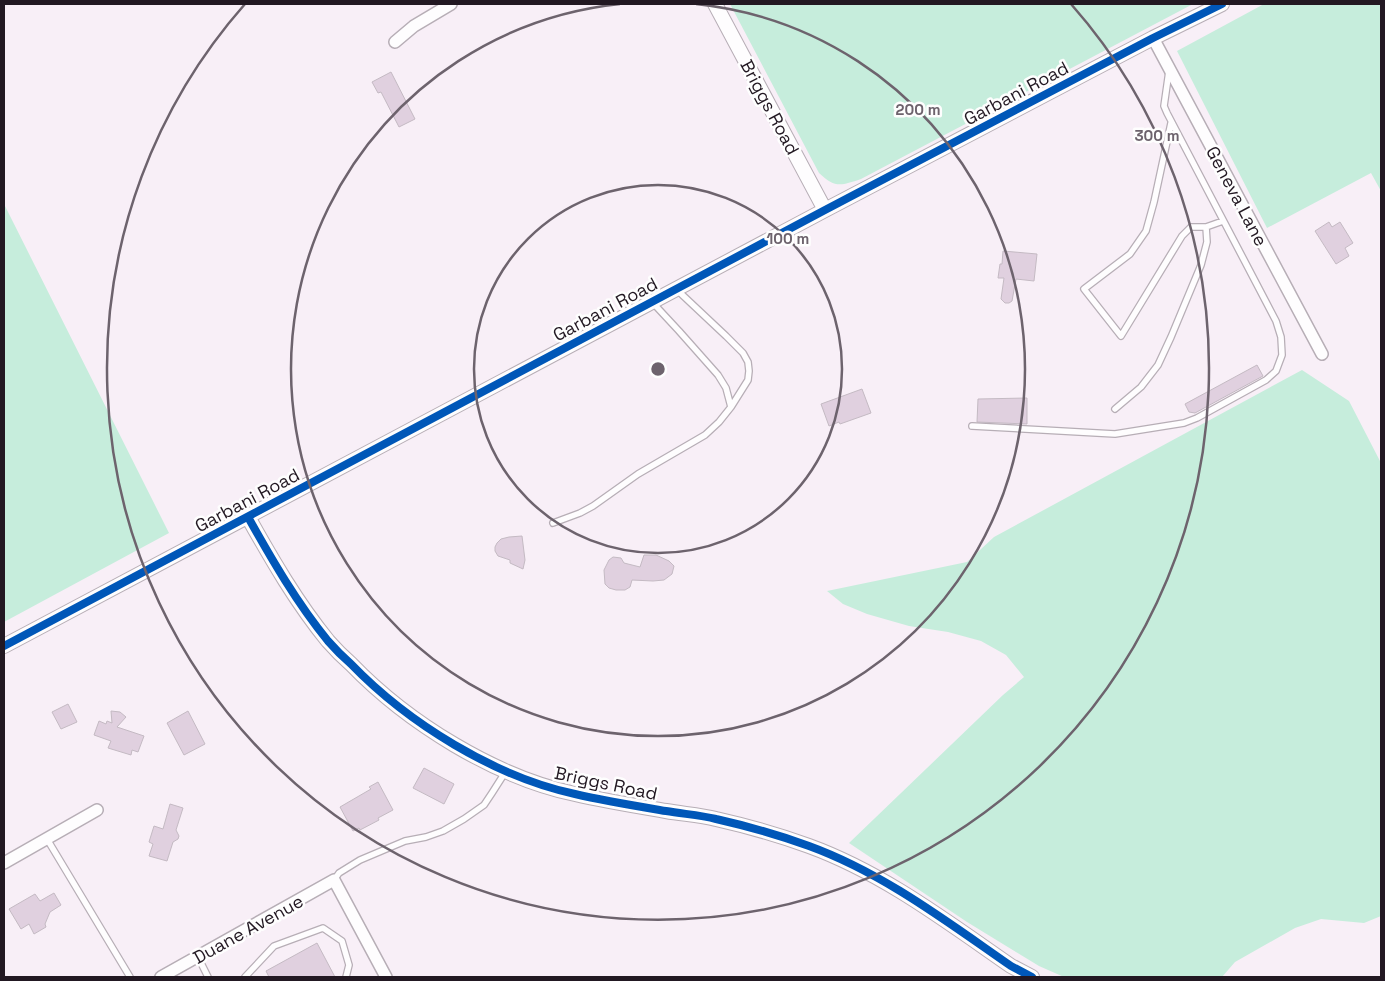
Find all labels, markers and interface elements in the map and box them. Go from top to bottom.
street label: Briggs Road [735,55,805,159]
street label: Garbani Road [960,56,1072,130]
text: 200 m [896,100,940,119]
text: 300 m [1134,126,1180,145]
street label: Geneva Lane [1201,142,1273,250]
text: 100 m [767,229,809,248]
street label: Garbani Road [549,272,661,346]
centre of rings [649,360,667,378]
street label: Garbani Road [191,463,303,537]
street label: Briggs Road [553,761,659,805]
street label: Duane Avenue [189,889,307,969]

